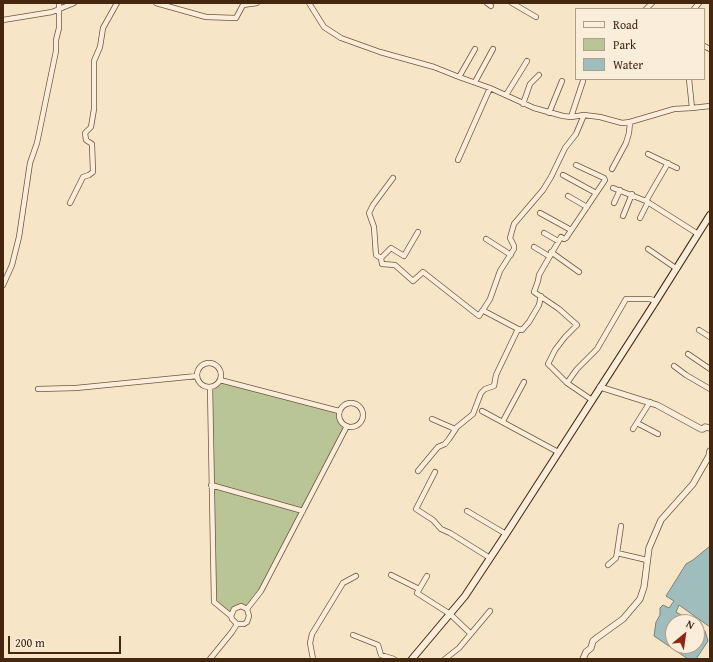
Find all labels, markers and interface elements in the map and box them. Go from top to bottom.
legend [575,8,705,80]
text: Road [613,16,638,33]
text: Park [613,36,636,53]
text: Water [613,56,643,73]
north arrow [665,614,705,654]
text: N [683,616,697,633]
scale bar [10,628,123,654]
text: 200 m [15,634,45,651]

